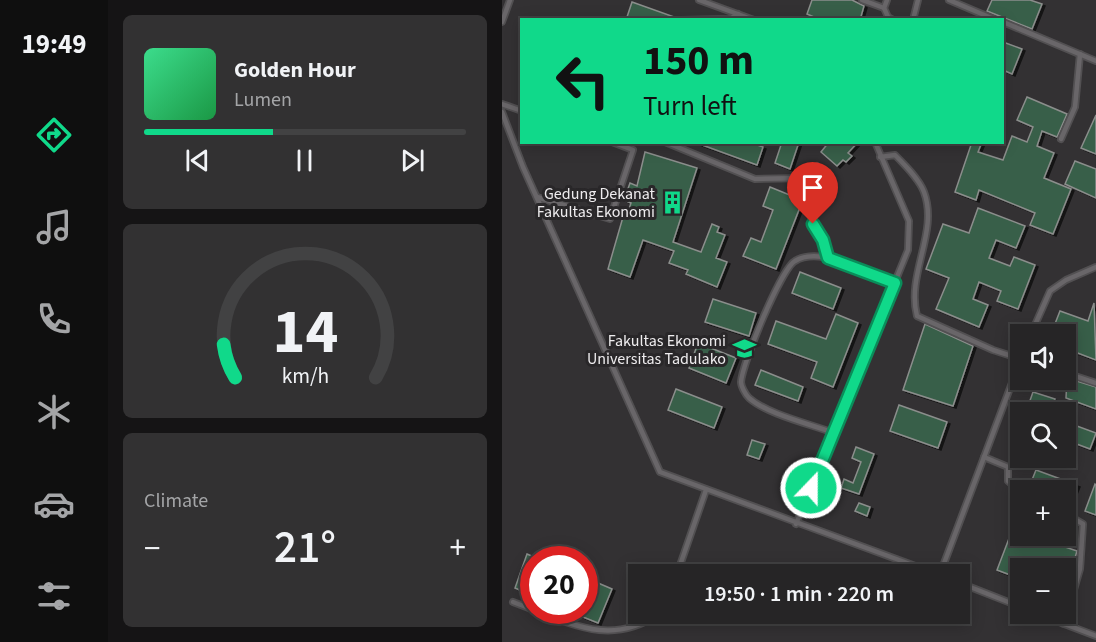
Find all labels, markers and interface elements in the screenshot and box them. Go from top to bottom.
text: 19:49 [21,25,87,64]
text: 150 m [643,31,754,91]
icon: left [544,42,622,120]
text: Golden Hour [234,54,356,86]
text: Lumen [234,86,292,114]
text: Turn left [643,87,737,126]
icon: directions [33,114,75,156]
icon: previous [181,144,214,177]
icon: pause [288,144,321,177]
icon: next [396,144,429,177]
pin [787,162,838,224]
icon: arrive [796,171,829,204]
place label: Gedung Dekanat Fakultas Ekonomi [537,183,656,223]
building icon: Gedung Dekanat Fakultas Ekonomi [660,189,686,215]
icon: music [33,206,75,248]
text: 14 [272,288,338,377]
icon: phone [33,298,75,340]
map controls [1010,324,1076,624]
button: sound [1010,324,1076,390]
place label: Fakultas Ekonomi Universitas Tadulako [587,330,726,370]
school or university icon: Fakultas Ekonomi Universitas Tadulako [731,336,757,362]
text: km/h [281,361,329,392]
icon: climate [33,391,75,433]
button: search [1010,402,1076,468]
position arrow [779,456,843,520]
button: + [1010,480,1076,546]
icon: car [33,483,75,525]
text: Climate [144,487,208,515]
text: 21° [274,516,336,580]
text: − [144,525,160,572]
text: + [450,525,466,572]
speed limit sign: 20 [520,546,598,624]
button: − [1010,558,1076,624]
icon: filters [33,575,75,617]
text: 19:50 · 1 min · 220 m [704,578,894,610]

